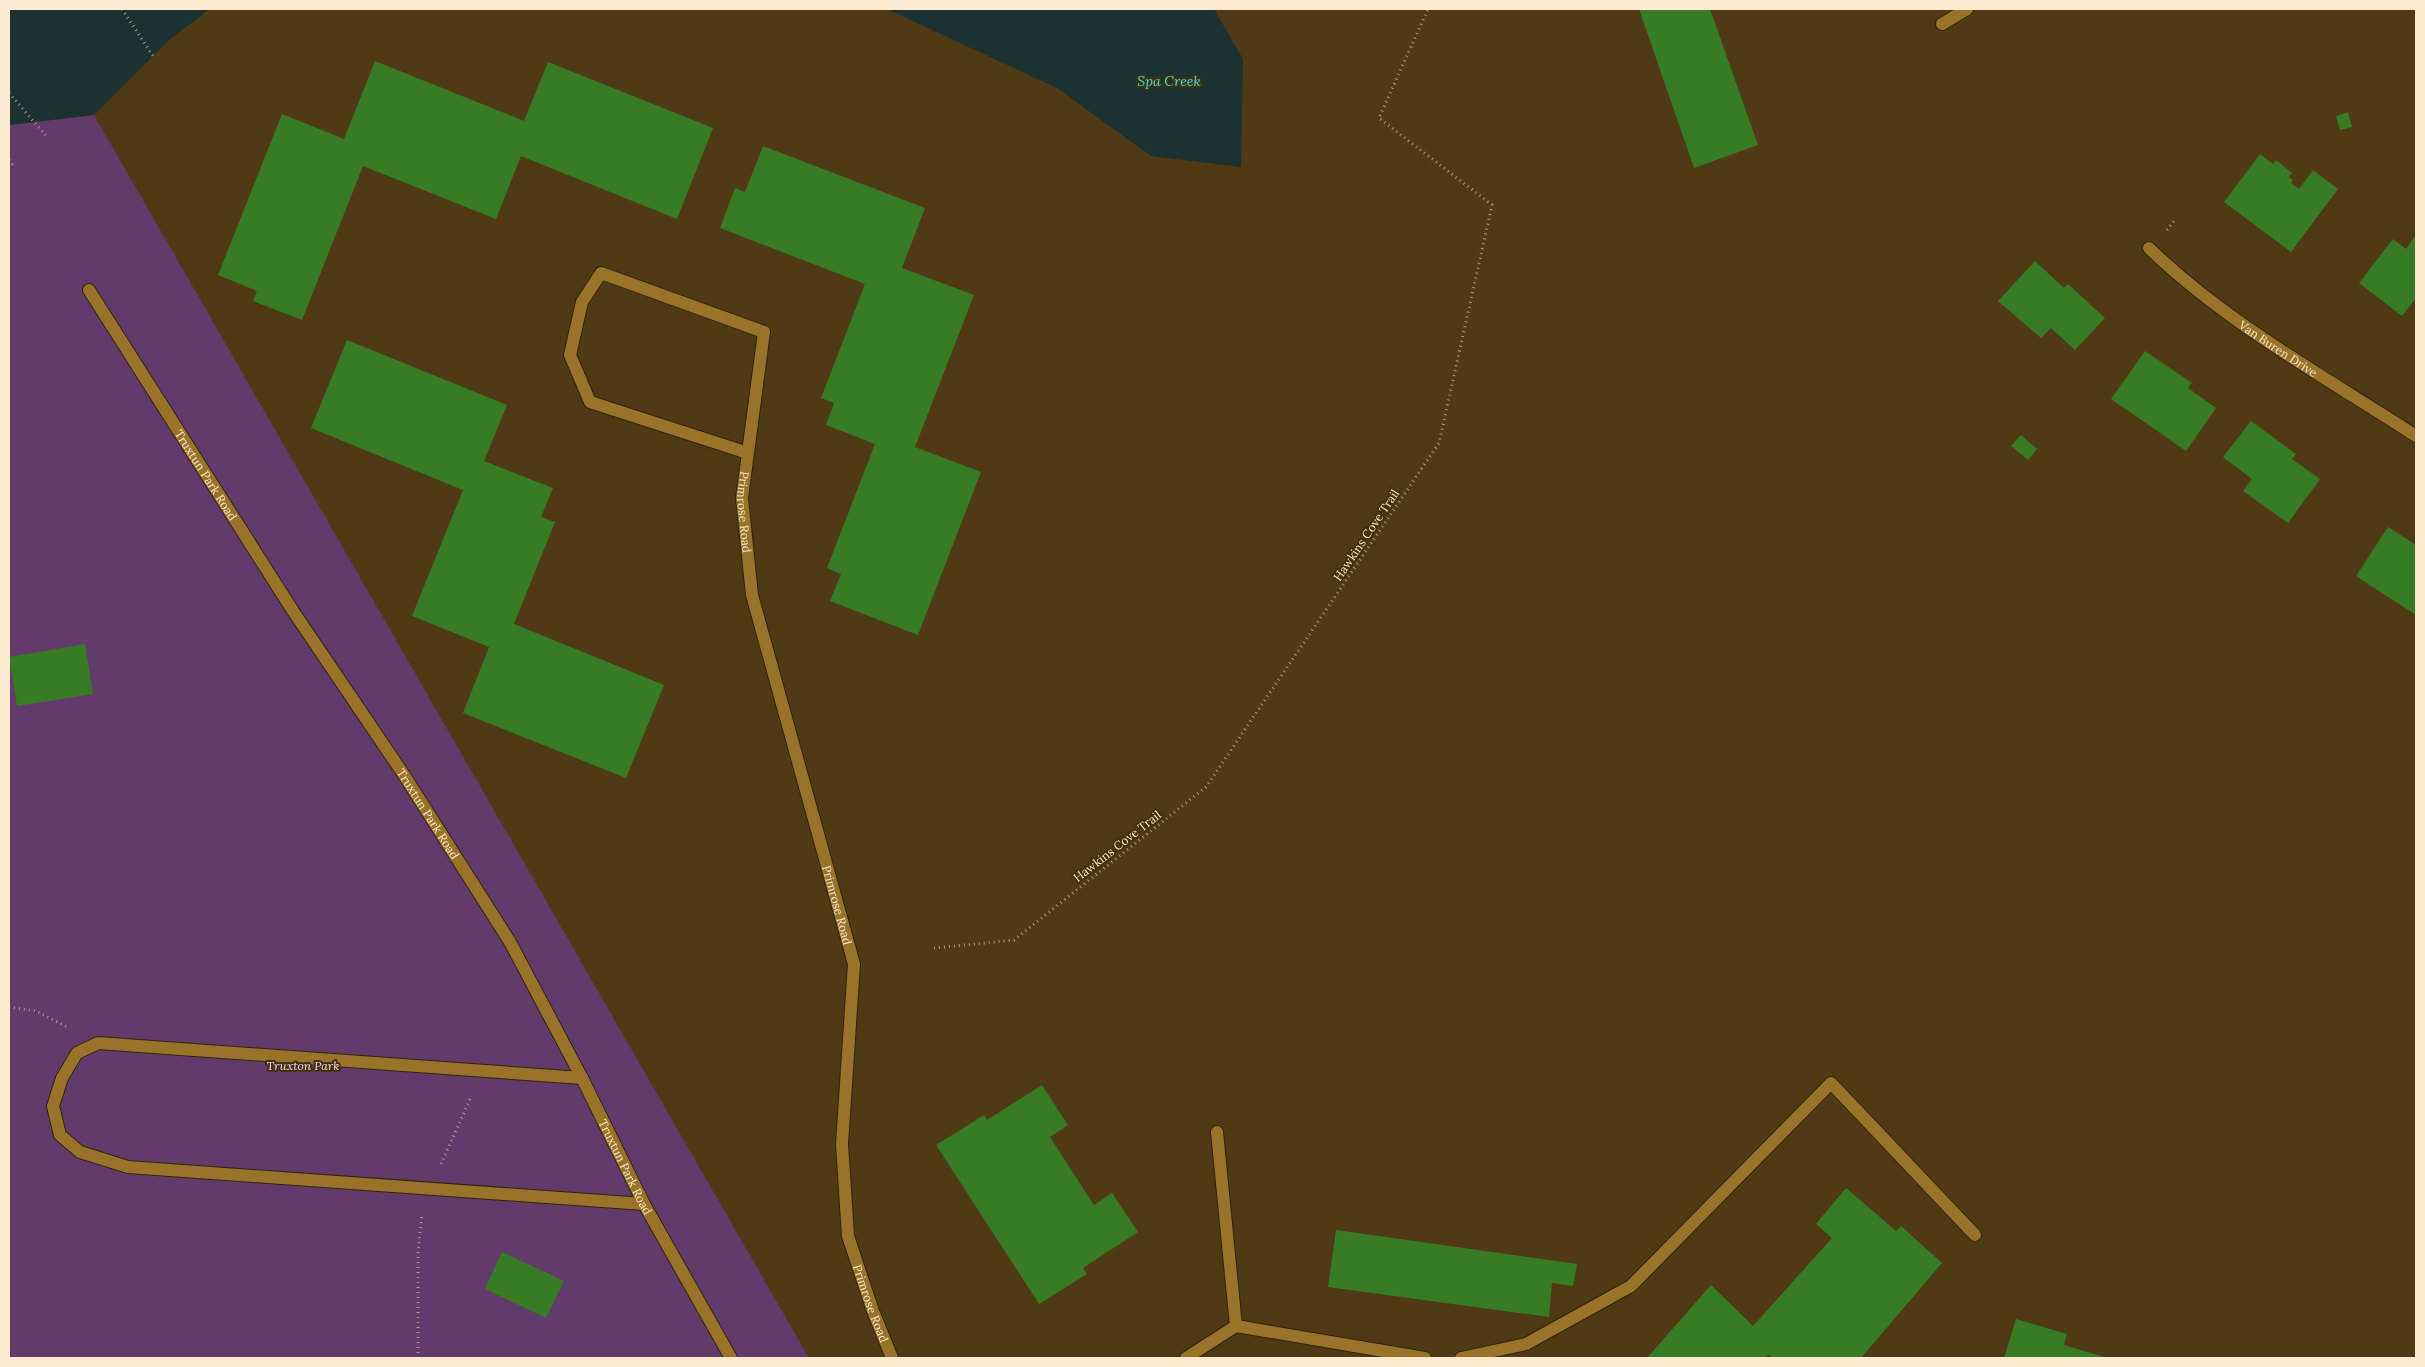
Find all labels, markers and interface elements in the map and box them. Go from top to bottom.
water label: Spa Creek [1137,72,1201,90]
street label: Van Buren Drive [2236,316,2321,380]
street label: Truxtun Park Road [172,427,241,523]
street label: Primrose Road [735,470,755,553]
street label: Hawkins Cove Trail [1330,486,1402,584]
street label: Truxtun Park Road [394,765,463,862]
street label: Hawkins Cove Trail [1070,807,1164,885]
street label: Primrose Road [820,863,856,946]
park label: Truxton Park [266,1058,340,1073]
street label: Truxtun Park Road [596,1117,656,1217]
street label: Primrose Road [850,1262,892,1344]

